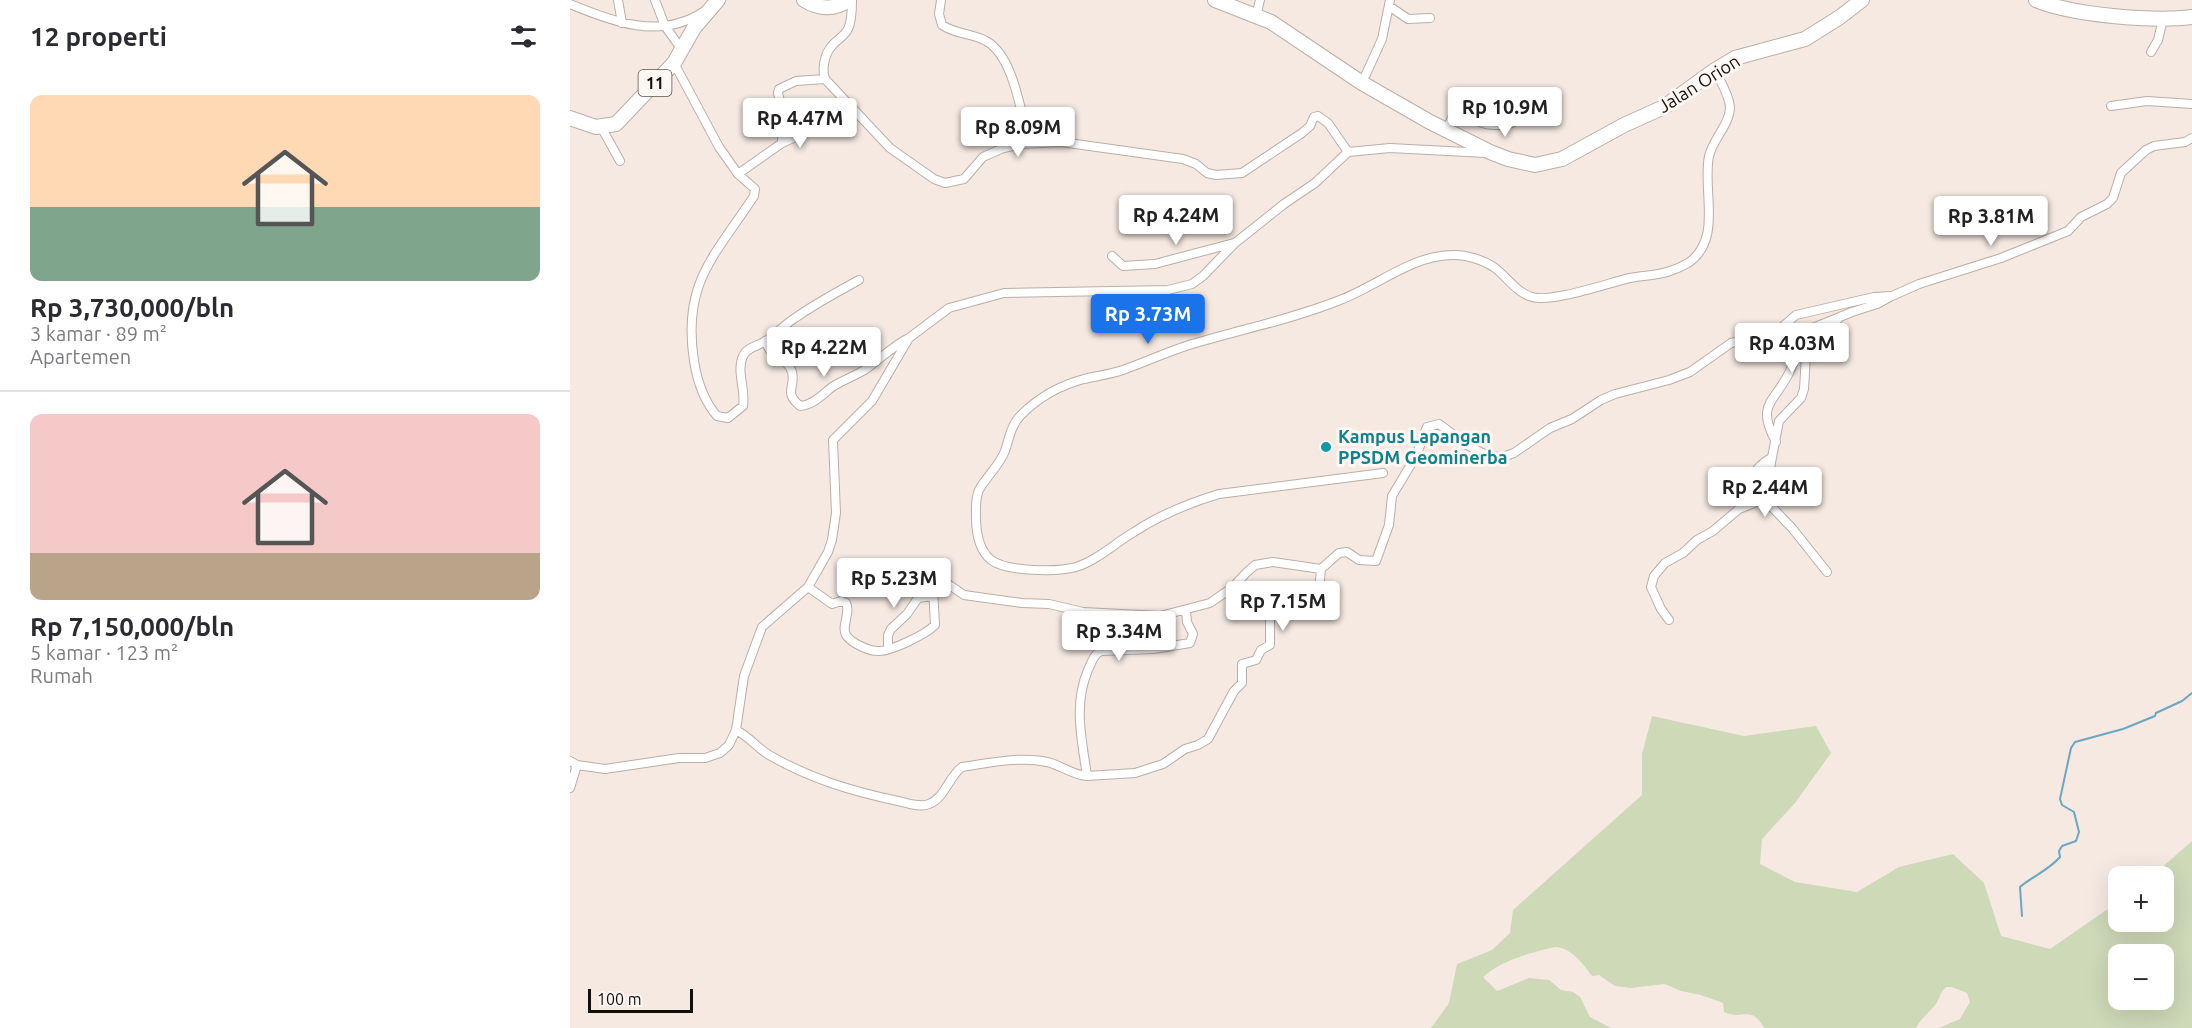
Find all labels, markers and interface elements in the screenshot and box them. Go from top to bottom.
icon: filters [507,20,540,53]
text: 12 properti [30,22,167,51]
street label: Jalan Orion [1654,50,1743,116]
road number: 11 [638,70,671,96]
pin: Rp 10.9M [1443,87,1567,138]
text: Rp 10.9M [1462,95,1548,118]
pin: Rp 4.47M [738,98,862,149]
text: Rp 4.47M [757,106,843,129]
pin: Rp 8.09M [956,107,1080,158]
text: Rp 8.09M [975,115,1061,138]
icon: home [231,134,339,242]
pin: Rp 4.24M [1114,195,1238,246]
pin: Rp 3.81M [1929,196,2053,247]
text: Rp 4.24M [1133,203,1219,226]
text: Rp 3.81M [1948,204,2034,227]
text: Rp 3,730,000/bln [30,293,234,322]
pin: Rp 3.73M [1086,294,1210,345]
text: Rp 3.73M [1105,302,1191,325]
text: 3 kamar · 89 m² [30,322,167,345]
pin: Rp 4.03M [1730,323,1854,374]
pin: Rp 4.22M [762,327,886,378]
text: Rp 4.03M [1749,331,1835,354]
text: Rp 4.22M [781,335,867,358]
text: Apartemen [30,345,131,368]
place label: Kampus Lapangan PPSDM Geominerba [1338,426,1507,467]
marker: Kampus Lapangan PPSDM Geominerba [1319,440,1333,454]
icon: home [231,453,339,561]
pin: Rp 2.44M [1703,467,1827,518]
text: Rp 2.44M [1722,475,1808,498]
pin: Rp 5.23M [832,558,956,609]
text: Rp 5.23M [851,566,937,589]
pin: Rp 7.15M [1221,581,1345,632]
text: Rp 7.15M [1240,589,1326,612]
pin: Rp 3.34M [1057,611,1181,662]
text: Rp 7,150,000/bln [30,612,234,641]
text: Rp 3.34M [1076,619,1162,642]
text: 5 kamar · 123 m² [30,641,178,664]
text: Rumah [30,664,93,687]
map controls [2108,866,2174,1010]
button: + [2108,866,2174,932]
button: − [2108,944,2174,1010]
scale bar [588,986,693,1014]
text: 100 m [597,990,642,1008]

